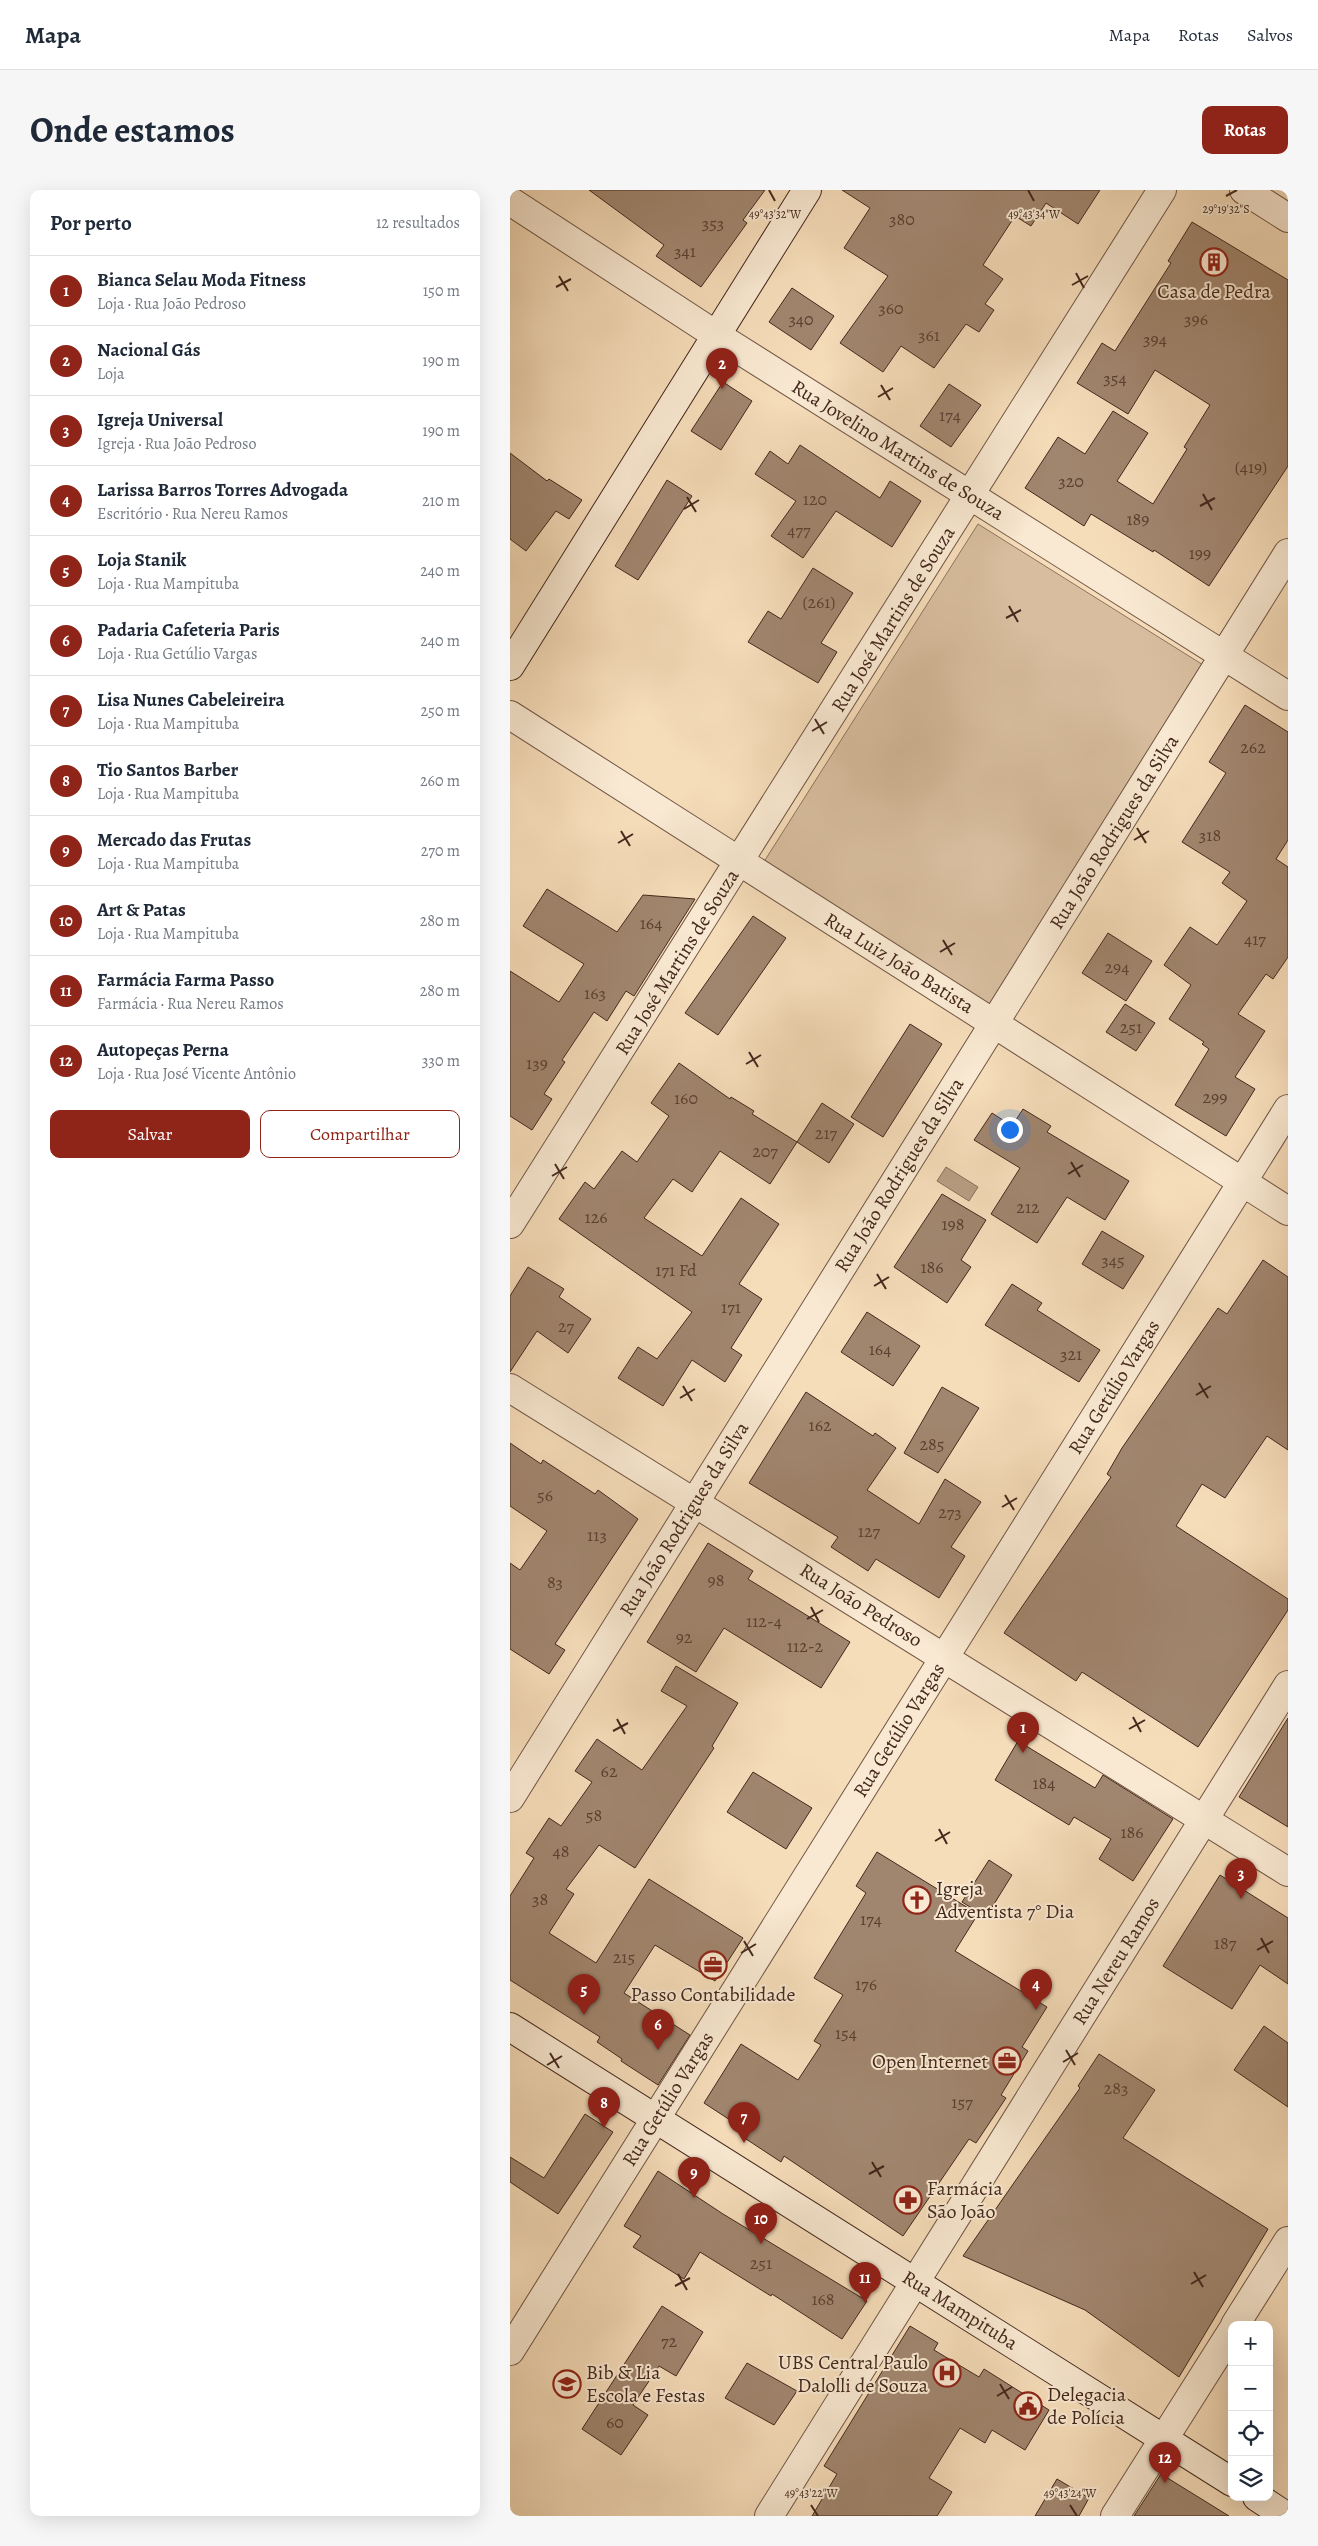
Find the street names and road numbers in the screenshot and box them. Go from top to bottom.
street label: Rua Jovelino Martins de Souza [786,373,1010,527]
street label: Rua José Martins de Souza [825,520,962,717]
street label: Rua João Rodrigues da Silva [1043,729,1185,935]
street label: Rua José Martins de Souza [609,863,746,1060]
street label: Rua Luiz João Batista [819,906,980,1020]
street label: Rua João Rodrigues da Silva [828,1072,970,1278]
street label: Rua Getúlio Vargas [1062,1314,1166,1460]
street label: Rua João Rodrigues da Silva [613,1416,755,1622]
street label: Rua João Pedroso [795,1556,928,1654]
street label: Rua Getúlio Vargas [847,1657,951,1803]
street label: Rua Nereu Ramos [1066,1892,1166,2030]
street label: Rua Getúlio Vargas [616,2026,720,2172]
street label: Rua Mampituba [897,2264,1023,2357]

